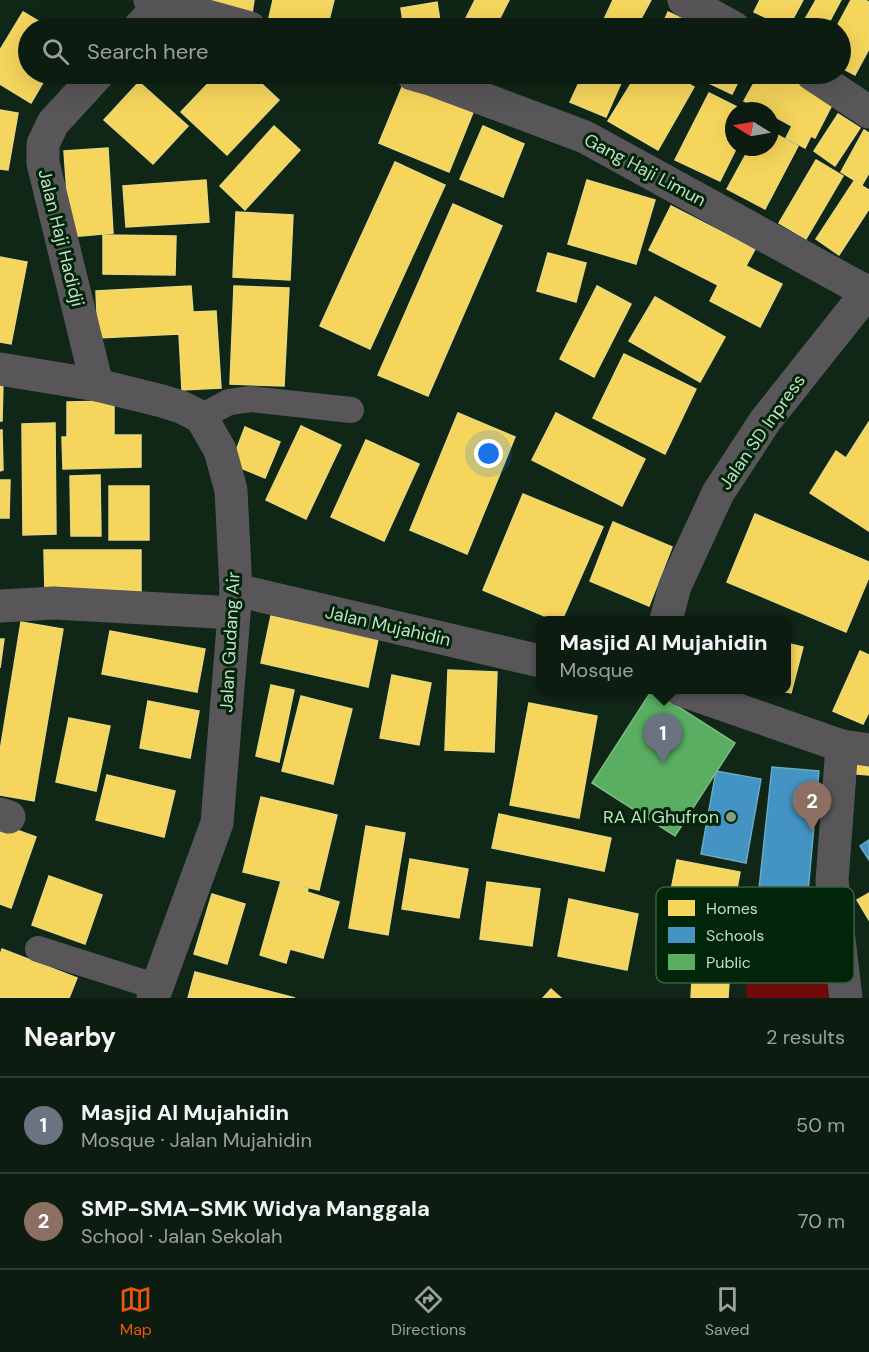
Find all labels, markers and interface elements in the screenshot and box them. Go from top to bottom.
search box [18,18,851,84]
icon: search [39,35,72,68]
text: Search here [87,37,208,66]
north arrow [725,102,779,156]
street label: Gang Haji Limun [580,128,710,212]
street label: Jalan Haji Hadidji [32,167,90,309]
street label: Jalan SD Inpress [713,370,811,494]
your location [474,439,503,468]
street label: Jalan Gudang Air [214,571,246,713]
street label: Jalan Mujahidin [323,600,453,652]
popup [536,616,791,694]
text: Masjid Al Mujahidin [560,628,767,657]
text: Mosque [560,657,634,683]
pin: 1 [644,714,682,763]
pin: 2 [792,782,832,831]
place label: RA Al Ghufron [603,805,719,829]
marker: RA Al Ghufron [724,810,738,824]
legend [656,887,854,983]
text: Homes [706,898,758,919]
text: Schools [706,925,764,946]
text: Public [706,952,751,973]
text: Nearby [24,1020,116,1054]
text: 2 results [766,1024,845,1050]
text: Masjid Al Mujahidin [81,1098,289,1127]
text: 1 [40,1112,47,1138]
text: 50 m [796,1112,845,1138]
text: Mosque · Jalan Mujahidin [81,1127,312,1153]
text: SMP-SMA-SMK Widya Manggala [81,1194,430,1223]
text: 2 [38,1208,49,1234]
text: 70 m [798,1208,845,1234]
text: School · Jalan Sekolah [81,1223,282,1249]
tab: Map [119,1283,152,1340]
tab: Directions [391,1283,466,1340]
tab: Saved [705,1283,750,1340]

